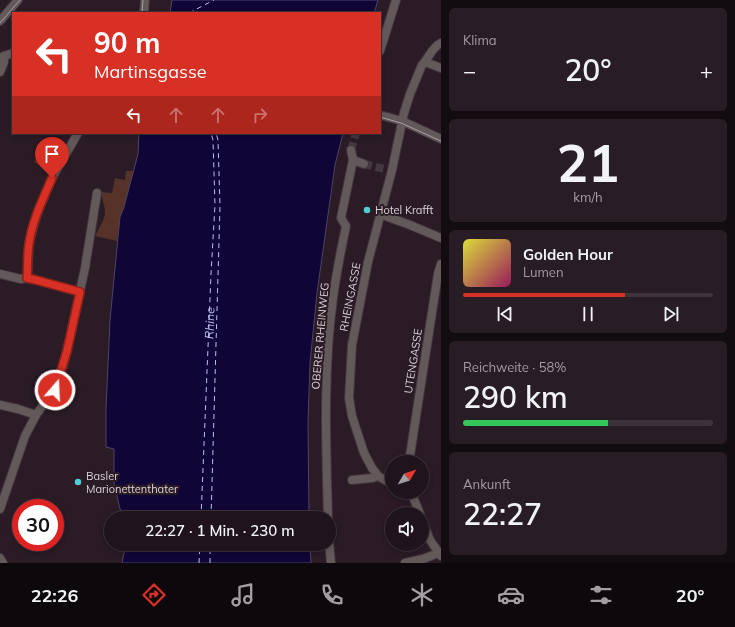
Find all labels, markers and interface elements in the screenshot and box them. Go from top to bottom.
text: 90 m [94,25,160,60]
icon: left [28,28,80,80]
text: Klima [463,32,497,48]
text: 20° [564,51,612,89]
text: − [463,57,476,85]
text: + [700,57,713,85]
text: Martinsgasse [94,60,207,83]
icon: left [123,104,145,126]
icon: ahead [165,104,187,126]
icon: ahead [207,104,229,126]
icon: right [249,104,271,126]
text: 21 [557,130,619,195]
pin [35,137,69,178]
icon: arrive [41,143,63,165]
text: km/h [573,189,603,205]
place label: Hotel Krafft [375,203,433,217]
marker: Hotel Krafft [362,205,372,215]
text: Golden Hour [523,245,613,264]
street label: RHEINGASSE [336,261,364,333]
text: Lumen [523,264,564,280]
street label: OBERER RHEINWEG [308,282,332,390]
icon: previous [494,303,516,325]
icon: pause [577,303,599,325]
icon: next [660,303,682,325]
water label: Rhine [201,307,217,339]
street label: UTENGASSE [401,328,425,394]
text: Reichweite · 58% [463,359,567,375]
position arrow [34,369,76,411]
text: 290 km [463,378,568,416]
north arrow [385,455,429,499]
map controls [385,455,429,551]
place label: Basler Marionettenthater [86,469,178,496]
text: Ankunft [463,476,511,492]
marker: Basler Marionettenthater [73,477,83,487]
text: 22:27 [463,495,542,533]
speed limit sign: 30 [12,499,64,551]
button: sound [385,507,429,551]
text: 22:27 · 1 Min. · 230 m [145,521,295,540]
icon: directions [140,581,168,609]
icon: music [229,581,257,609]
icon: phone [318,581,346,609]
icon: climate [408,581,436,609]
icon: car [497,581,525,609]
icon: filters [587,581,615,609]
text: 22:26 [31,584,78,607]
text: 20° [676,584,704,607]

